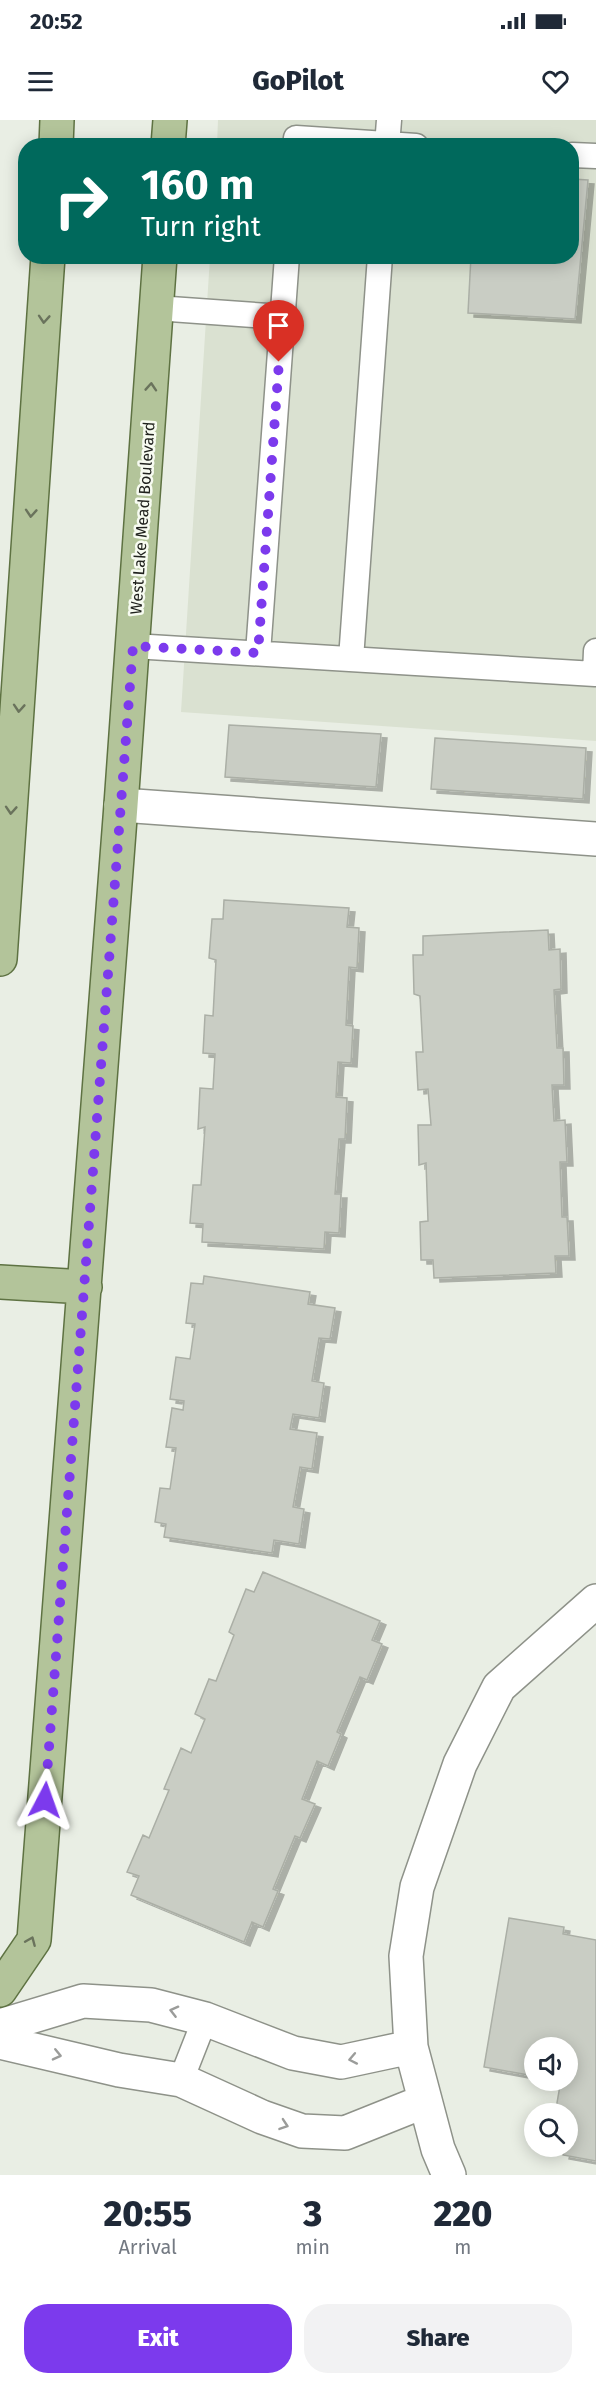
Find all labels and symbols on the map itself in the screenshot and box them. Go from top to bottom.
pin [253,300,304,362]
one-way arrow [38,314,51,323]
one-way arrow [144,382,157,391]
street label: West Lake Mead Boulevard [126,421,159,615]
one-way arrow [25,509,38,518]
one-way arrow [12,703,25,712]
one-way arrow [5,805,18,814]
position arrow [13,1768,77,1832]
one-way arrow [24,1937,36,1948]
one-way arrow [170,2005,180,2018]
one-way arrow [52,2048,62,2061]
one-way arrow [349,2053,358,2065]
one-way arrow [278,2118,289,2130]

